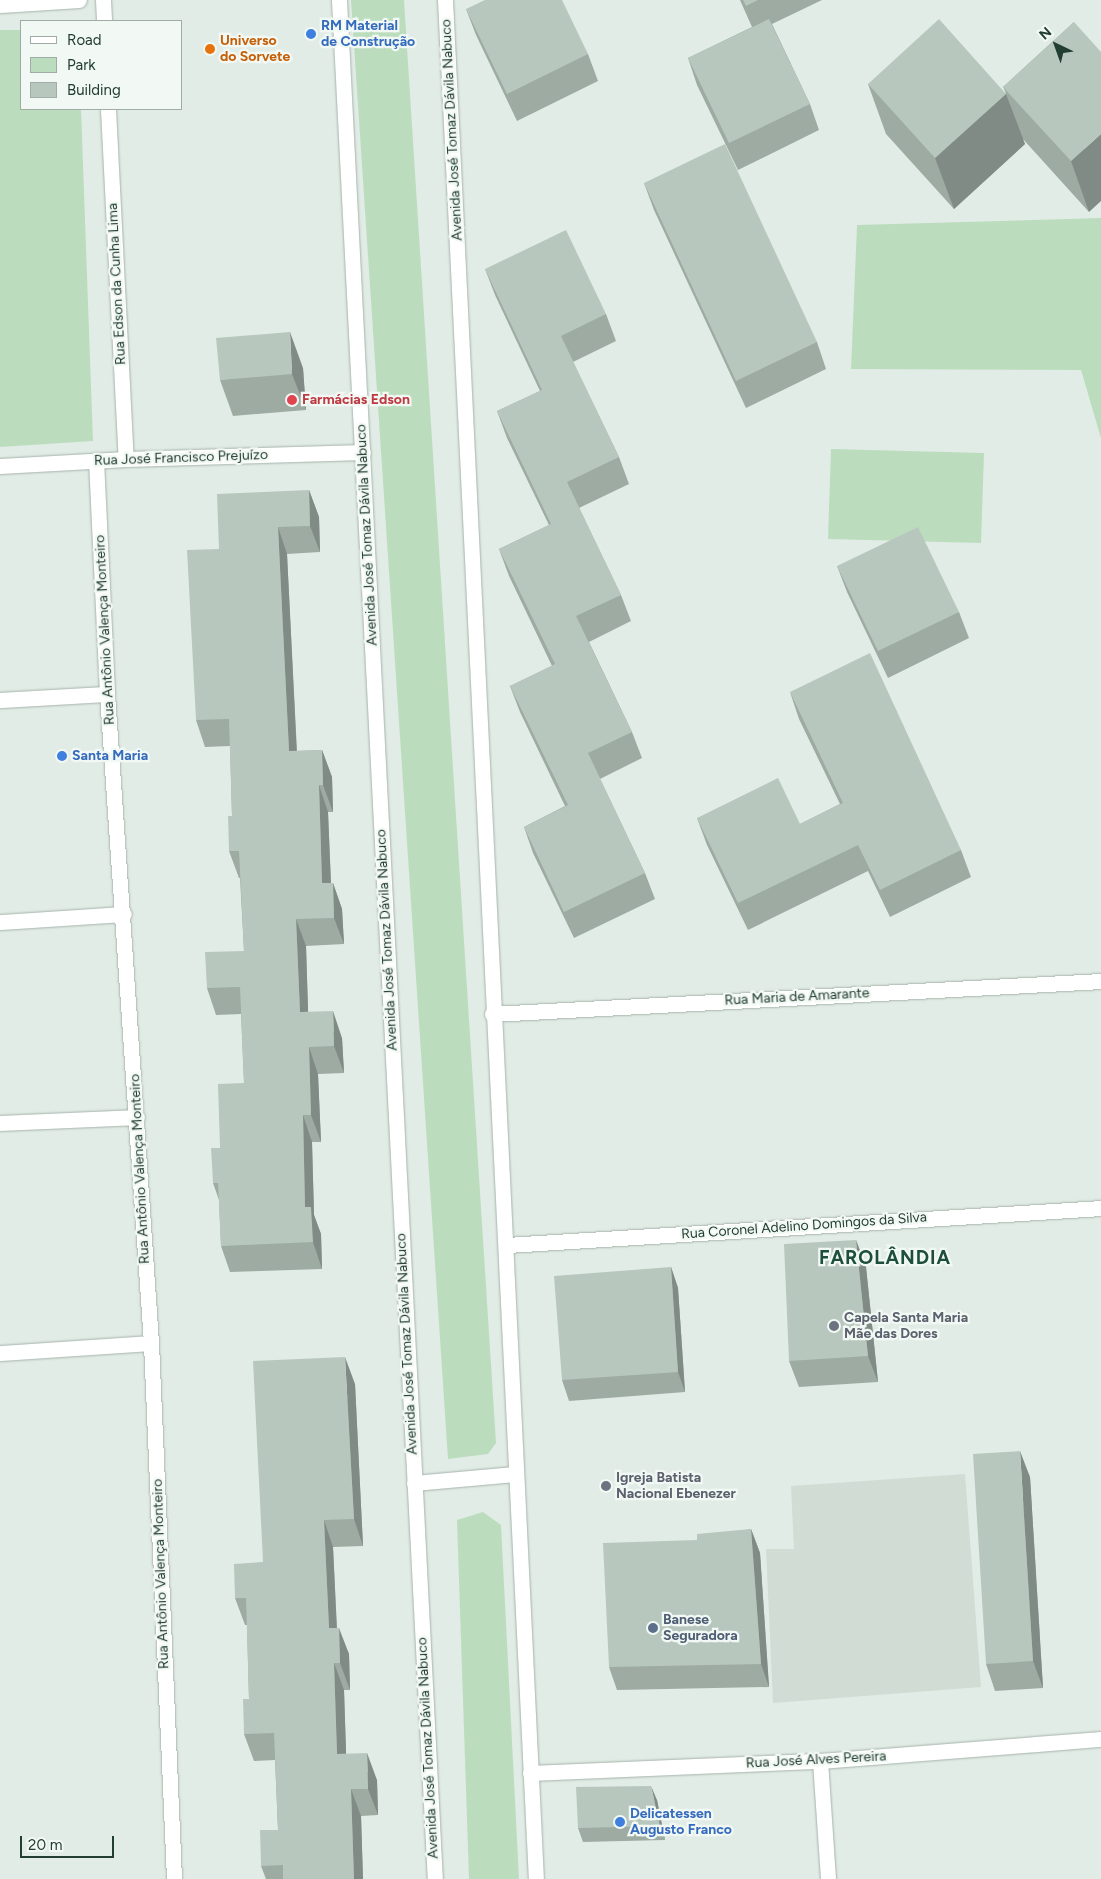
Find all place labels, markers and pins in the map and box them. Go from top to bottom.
place label: RM Material de Construção [321,18,415,50]
marker: RM Material de Construção [305,28,317,40]
place label: Universo do Sorvete [220,33,290,65]
marker: Universo do Sorvete [204,43,216,55]
place label: Farmácias Edson [302,392,410,408]
marker: Farmácias Edson [286,394,298,406]
place label: Santa Maria [72,748,148,764]
marker: Santa Maria [56,750,68,762]
place label: Capela Santa Maria Mãe das Dores [844,1310,968,1342]
marker: Capela Santa Maria Mãe das Dores [828,1320,840,1332]
place label: Igreja Batista Nacional Ebenezer [616,1470,736,1502]
marker: Igreja Batista Nacional Ebenezer [600,1480,612,1492]
place label: Banese Seguradora [663,1612,738,1644]
marker: Banese Seguradora [647,1622,659,1634]
place label: Delicatessen Augusto Franco [630,1806,732,1838]
marker: Delicatessen Augusto Franco [614,1816,626,1828]

